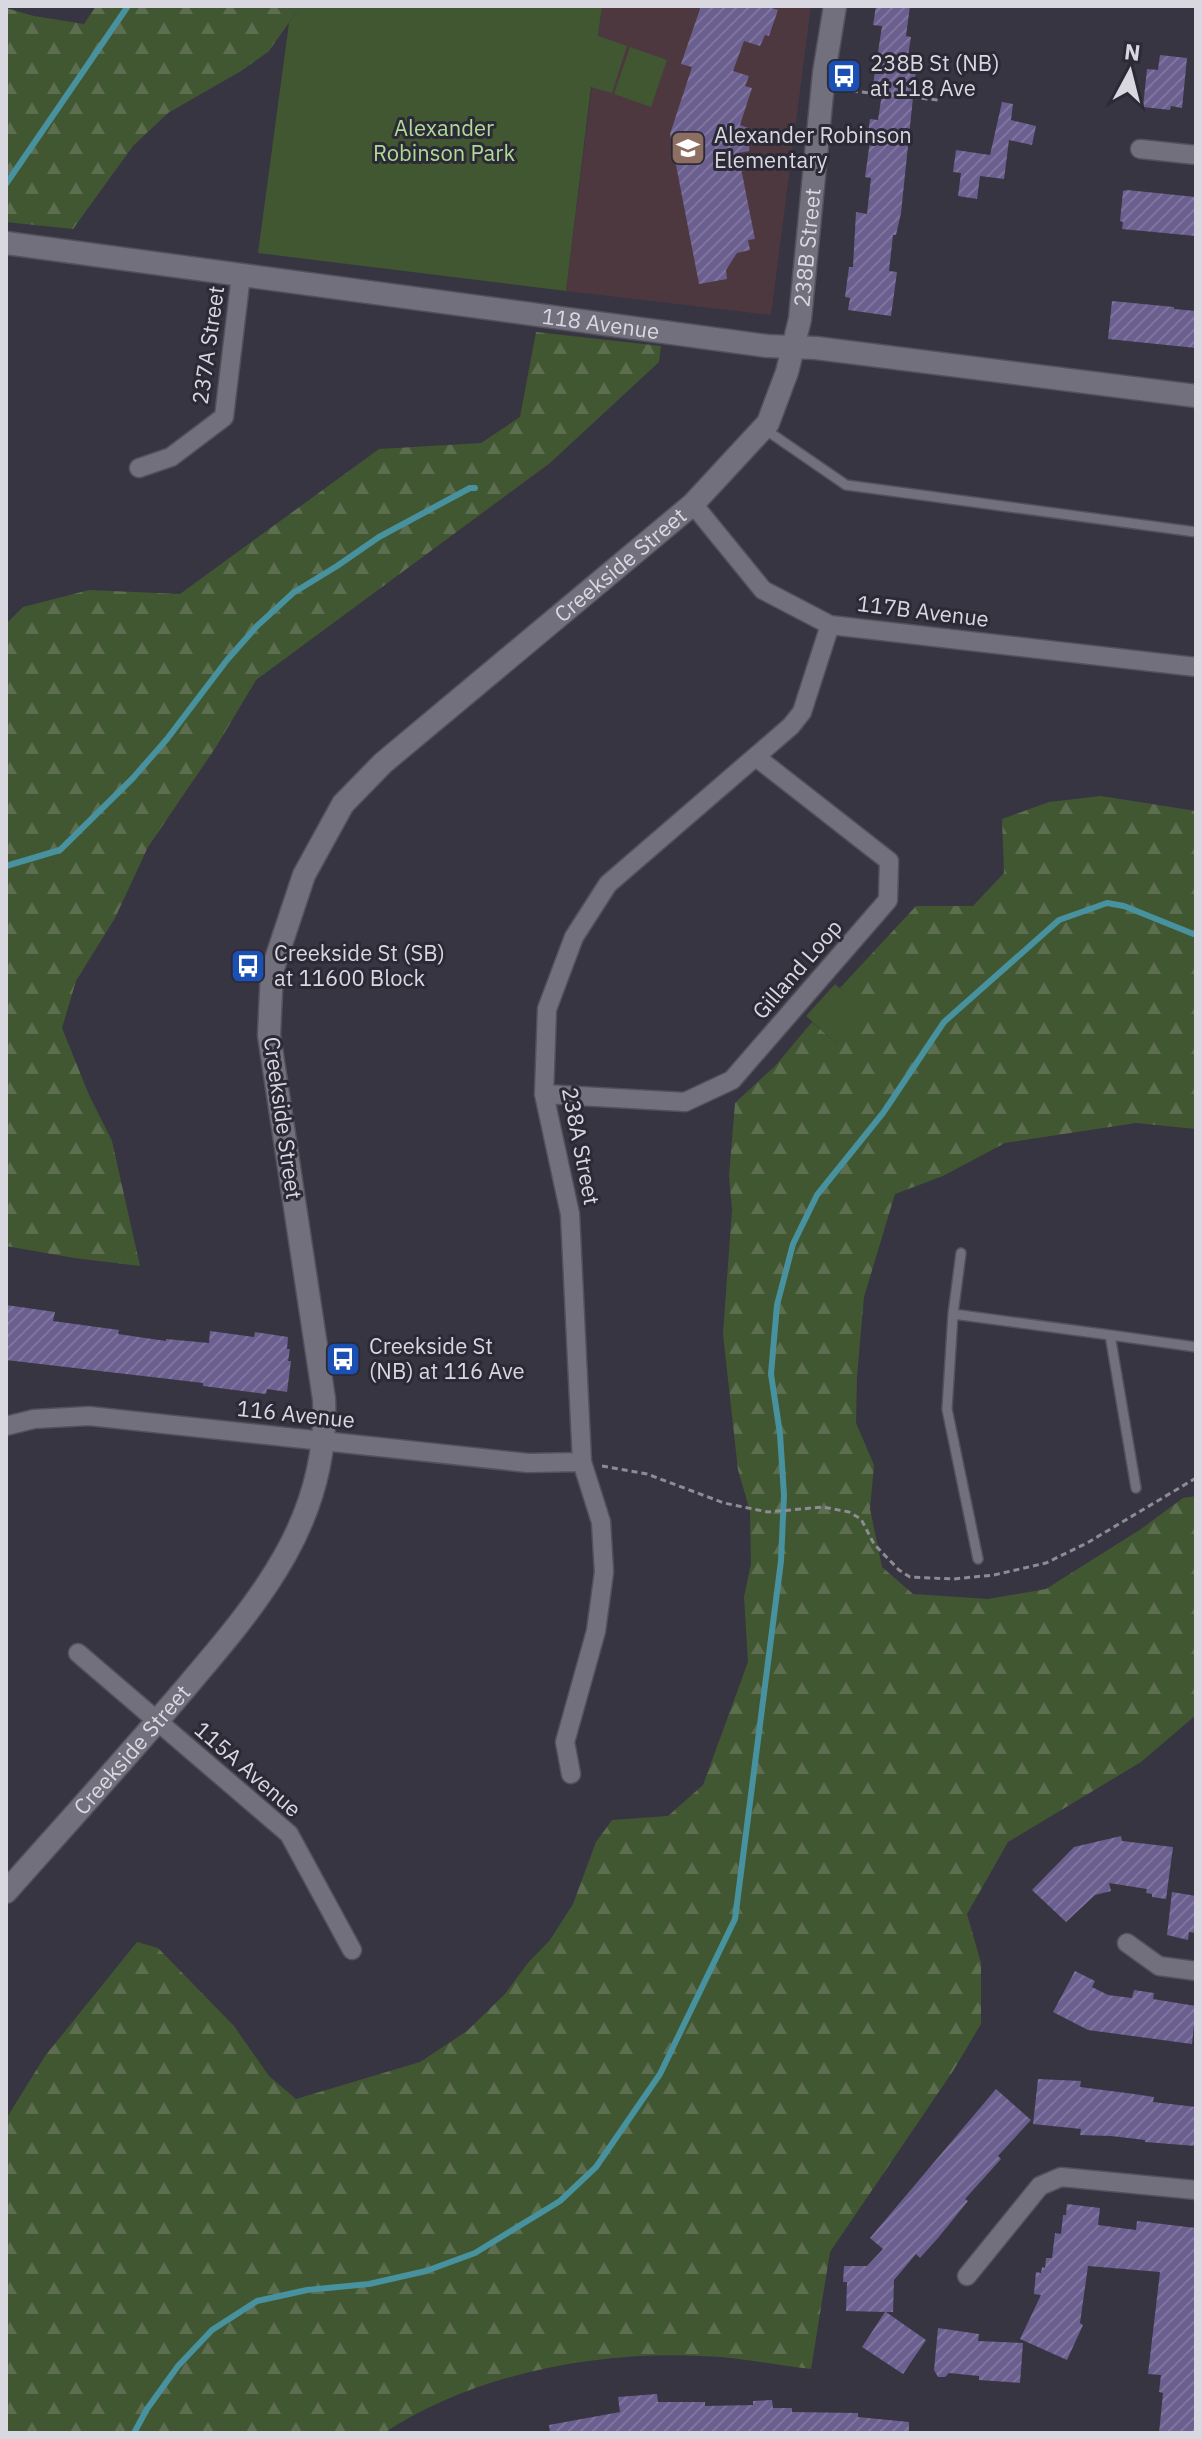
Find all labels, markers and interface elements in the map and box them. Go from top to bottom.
north arrow [1090,32,1170,112]
text: N [1123,36,1142,67]
place label: 238B St (NB) at 118 Ave [870,48,1000,102]
bus stop icon: 238B St (NB) at 118 Ave [825,57,863,95]
park label: Alexander Robinson Park [373,113,515,167]
place label: Alexander Robinson Elementary [714,120,912,174]
school or university icon: Alexander Robinson Elementary [669,129,707,167]
street label: 238B Street [786,187,827,308]
street label: 237A Street [185,284,230,406]
street label: 118 Avenue [540,301,661,345]
street label: Creekside Street [548,501,692,628]
street label: 117B Avenue [855,588,991,633]
street label: Gilland Loop [745,913,848,1025]
place label: Creekside St (SB) at 11600 Block [274,938,445,992]
bus stop icon: Creekside St (SB) at 11600 Block [229,947,267,985]
street label: Creekside Street [258,1035,309,1201]
street label: 238A Street [556,1085,607,1207]
place label: Creekside St (NB) at 116 Ave [369,1331,525,1385]
bus stop icon: Creekside St (NB) at 116 Ave [324,1340,362,1378]
street label: 116 Avenue [236,1393,356,1434]
street label: Creekside Street [67,1678,196,1821]
street label: 115A Avenue [189,1714,308,1823]

